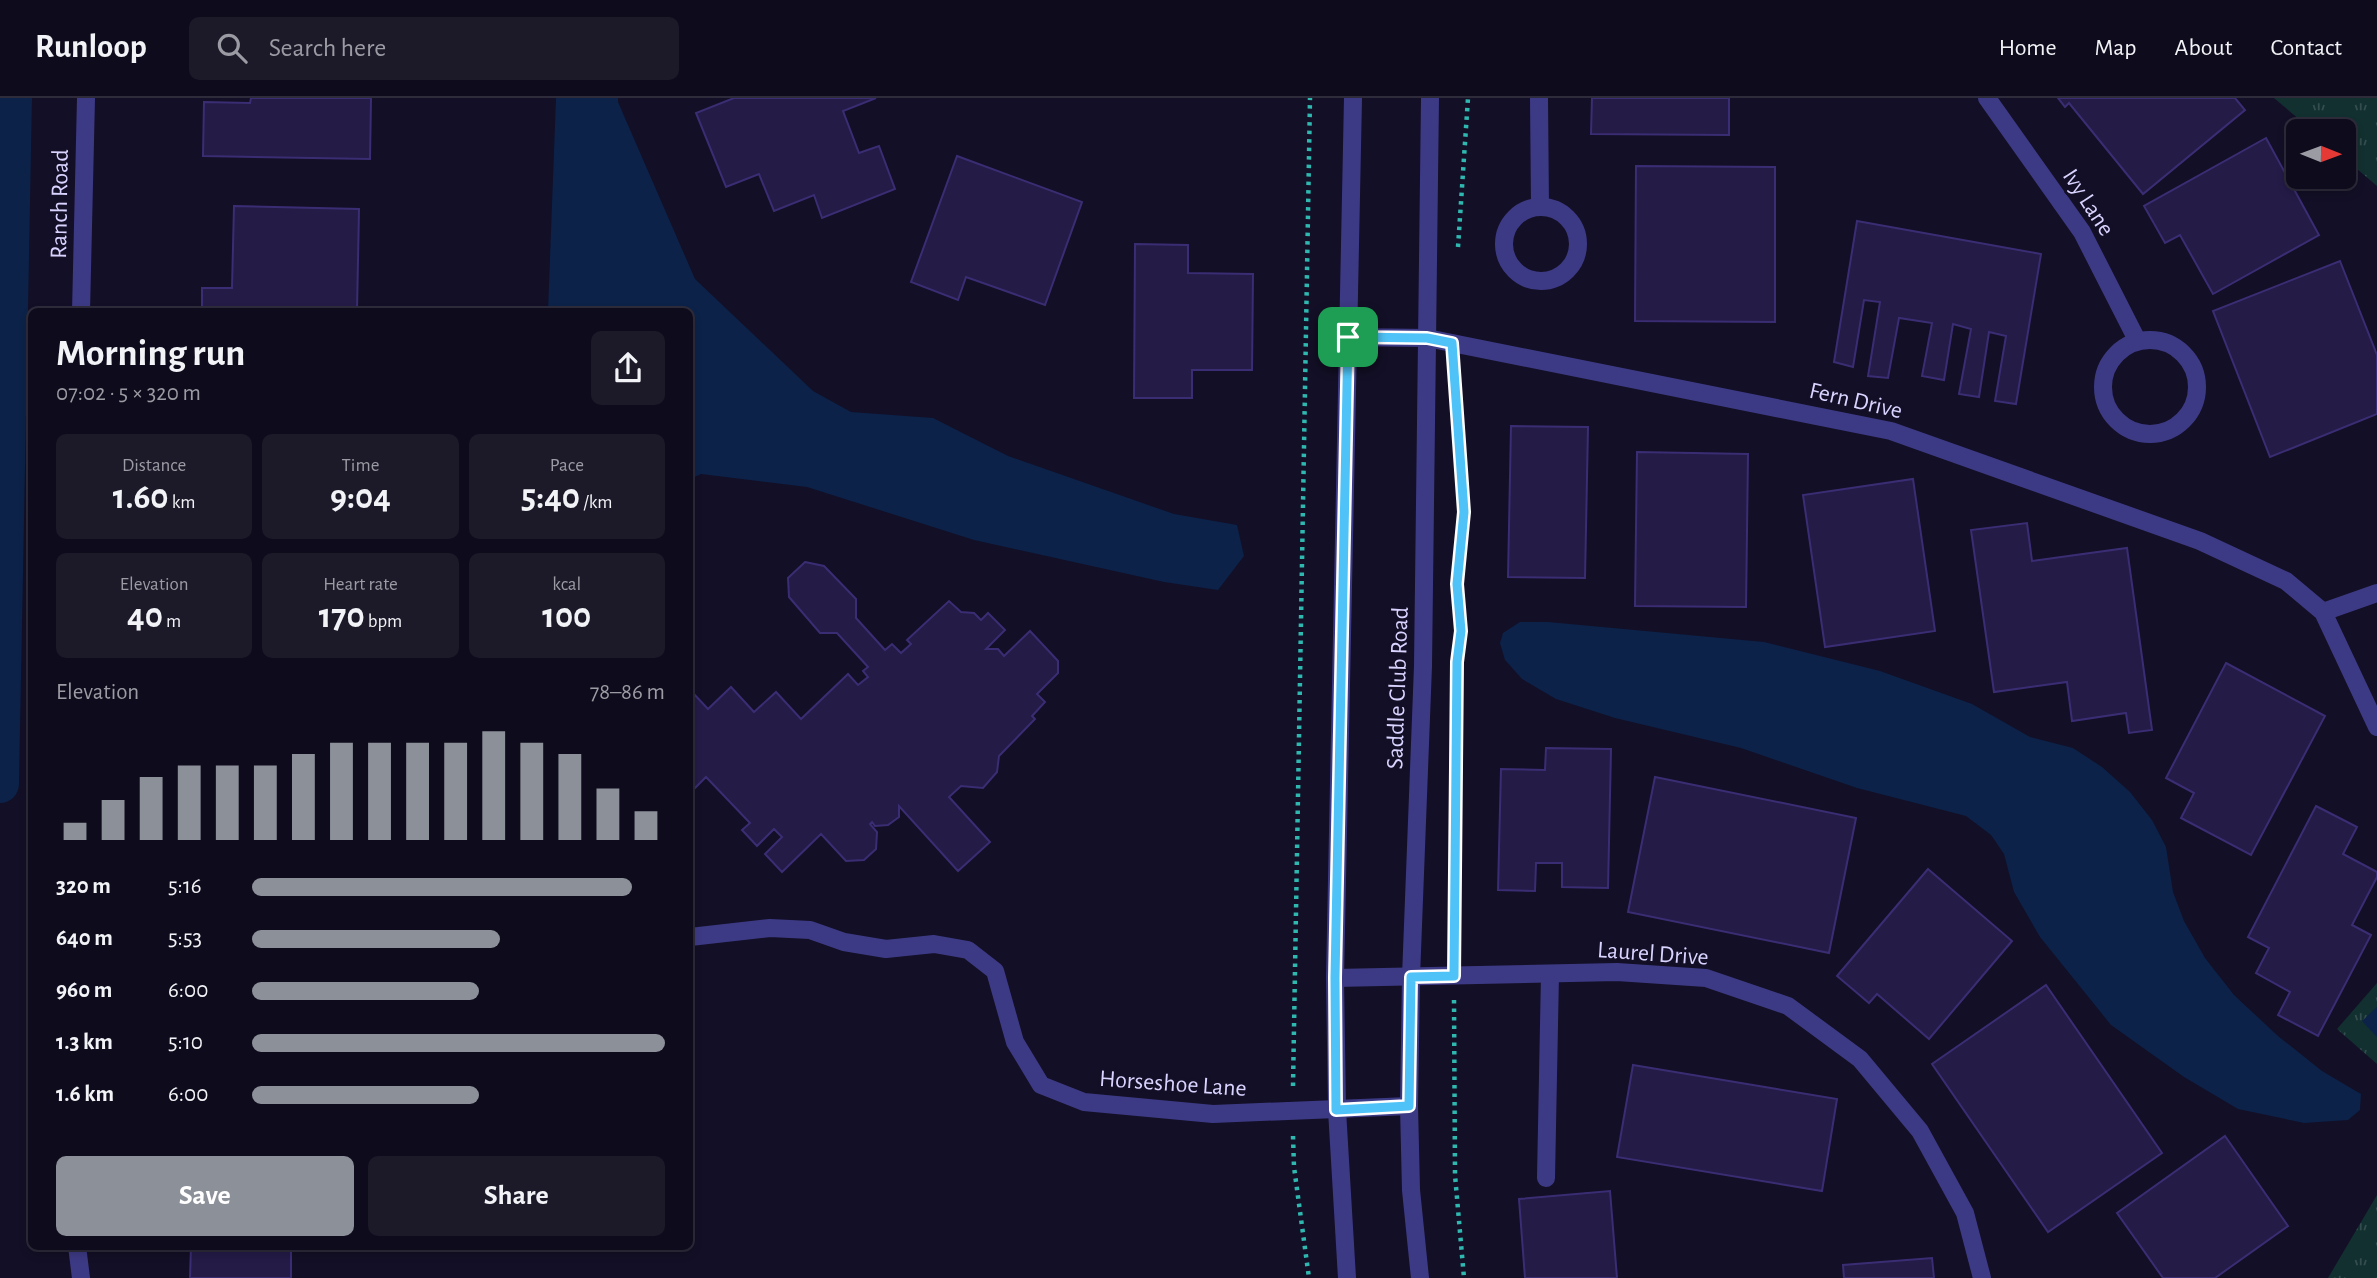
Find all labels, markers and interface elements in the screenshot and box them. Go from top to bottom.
search box [189,17,679,80]
icon: search [213,29,251,67]
text: Runloop [35,31,147,64]
text: Search here [269,35,386,61]
text: Home [1999,36,2057,60]
text: Map [2095,36,2137,60]
text: About [2175,36,2232,60]
text: Contact [2270,36,2342,60]
north arrow [2286,119,2356,189]
map controls [2286,119,2356,189]
street label: Ranch Road [47,149,73,259]
street label: Ivy Lane [2058,165,2118,240]
pin [1318,307,1378,367]
icon: arrive [1329,318,1367,356]
button: share [591,331,665,405]
text: Morning run [56,335,245,373]
street label: Fern Drive [1807,379,1905,423]
text: 07:02 · 5 × 320 m [56,382,201,405]
text: Distance [122,456,186,475]
text: Time [342,456,379,475]
text: Pace [550,456,584,475]
text: 1.60 [113,480,169,515]
text: 9:04 [330,480,391,515]
text: 5:40 [521,480,580,515]
text: km [169,493,196,512]
text: /km [580,493,613,512]
text: Elevation [120,575,189,594]
text: Heart rate [323,575,398,594]
text: kcal [552,575,581,594]
text: 40 [127,599,163,634]
text: 170 [319,599,365,634]
text: 100 [542,599,591,634]
street label: Saddle Club Road [1383,606,1413,770]
text: m [163,612,181,631]
text: bpm [365,612,402,631]
text: Elevation [56,681,139,704]
text: 78–86 m [590,681,665,704]
text: 320 m [56,875,111,898]
text: 5:16 [168,875,202,898]
text: 640 m [56,927,113,950]
text: 5:53 [168,927,202,950]
street label: Laurel Drive [1596,938,1709,970]
text: 960 m [56,979,112,1002]
text: 6:00 [168,979,208,1002]
text: 1.3 km [56,1031,113,1054]
text: 5:10 [168,1031,203,1054]
street label: Horseshoe Lane [1098,1067,1247,1101]
text: 1.6 km [56,1083,114,1106]
text: 6:00 [168,1083,208,1106]
button: Save [56,1156,354,1236]
button: Share [368,1156,665,1236]

